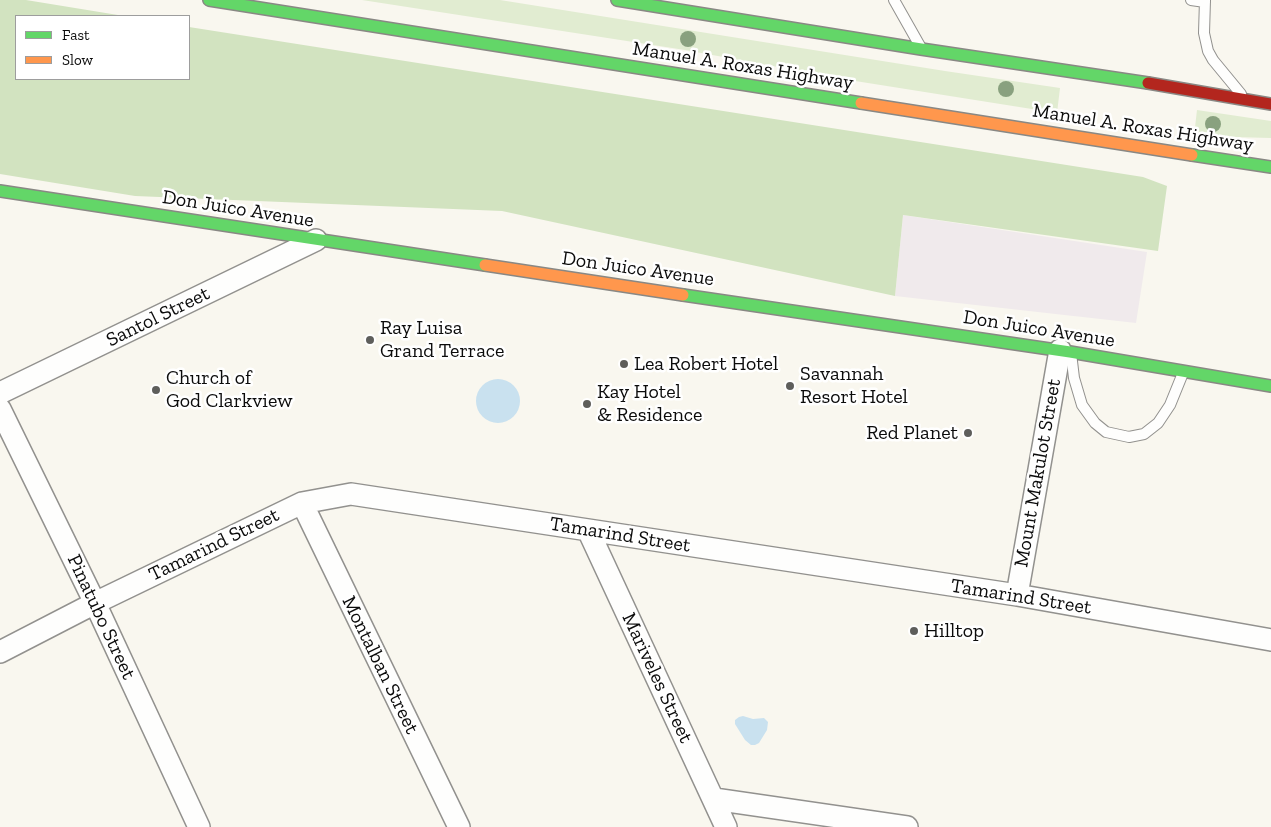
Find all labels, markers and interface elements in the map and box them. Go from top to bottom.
legend [15,15,190,80]
text: Fast [62,26,90,44]
street label: Manuel A. Roxas Highway [631,37,855,95]
text: Slow [62,51,93,69]
street label: Manuel A. Roxas Highway [1031,99,1255,157]
street label: Don Juico Avenue [160,185,316,233]
street label: Don Juico Avenue [560,246,716,292]
street label: Santol Street [102,282,214,352]
street label: Don Juico Avenue [961,305,1117,353]
place label: Ray Luisa Grand Terrace [380,316,504,363]
marker: Ray Luisa Grand Terrace [364,334,376,346]
place label: Lea Robert Hotel [634,352,778,376]
marker: Lea Robert Hotel [618,358,630,370]
place label: Savannah Resort Hotel [800,362,908,409]
place label: Church of God Clarkview [166,366,292,413]
street label: Mount Makulot Street [1010,377,1066,569]
place label: Kay Hotel & Residence [597,380,702,427]
marker: Savannah Resort Hotel [784,380,796,392]
marker: Church of God Clarkview [150,384,162,396]
marker: Kay Hotel & Residence [581,398,593,410]
place label: Red Planet [866,421,958,445]
marker: Red Planet [962,427,974,439]
street label: Tamarind Street [145,503,283,587]
street label: Tamarind Street [548,512,692,558]
street label: Pinatubo Street [62,551,140,683]
street label: Tamarind Street [949,574,1093,620]
street label: Montalban Street [336,592,424,738]
street label: Mariveles Street [616,609,698,747]
place label: Hilltop [924,619,984,643]
marker: Hilltop [908,625,920,637]

